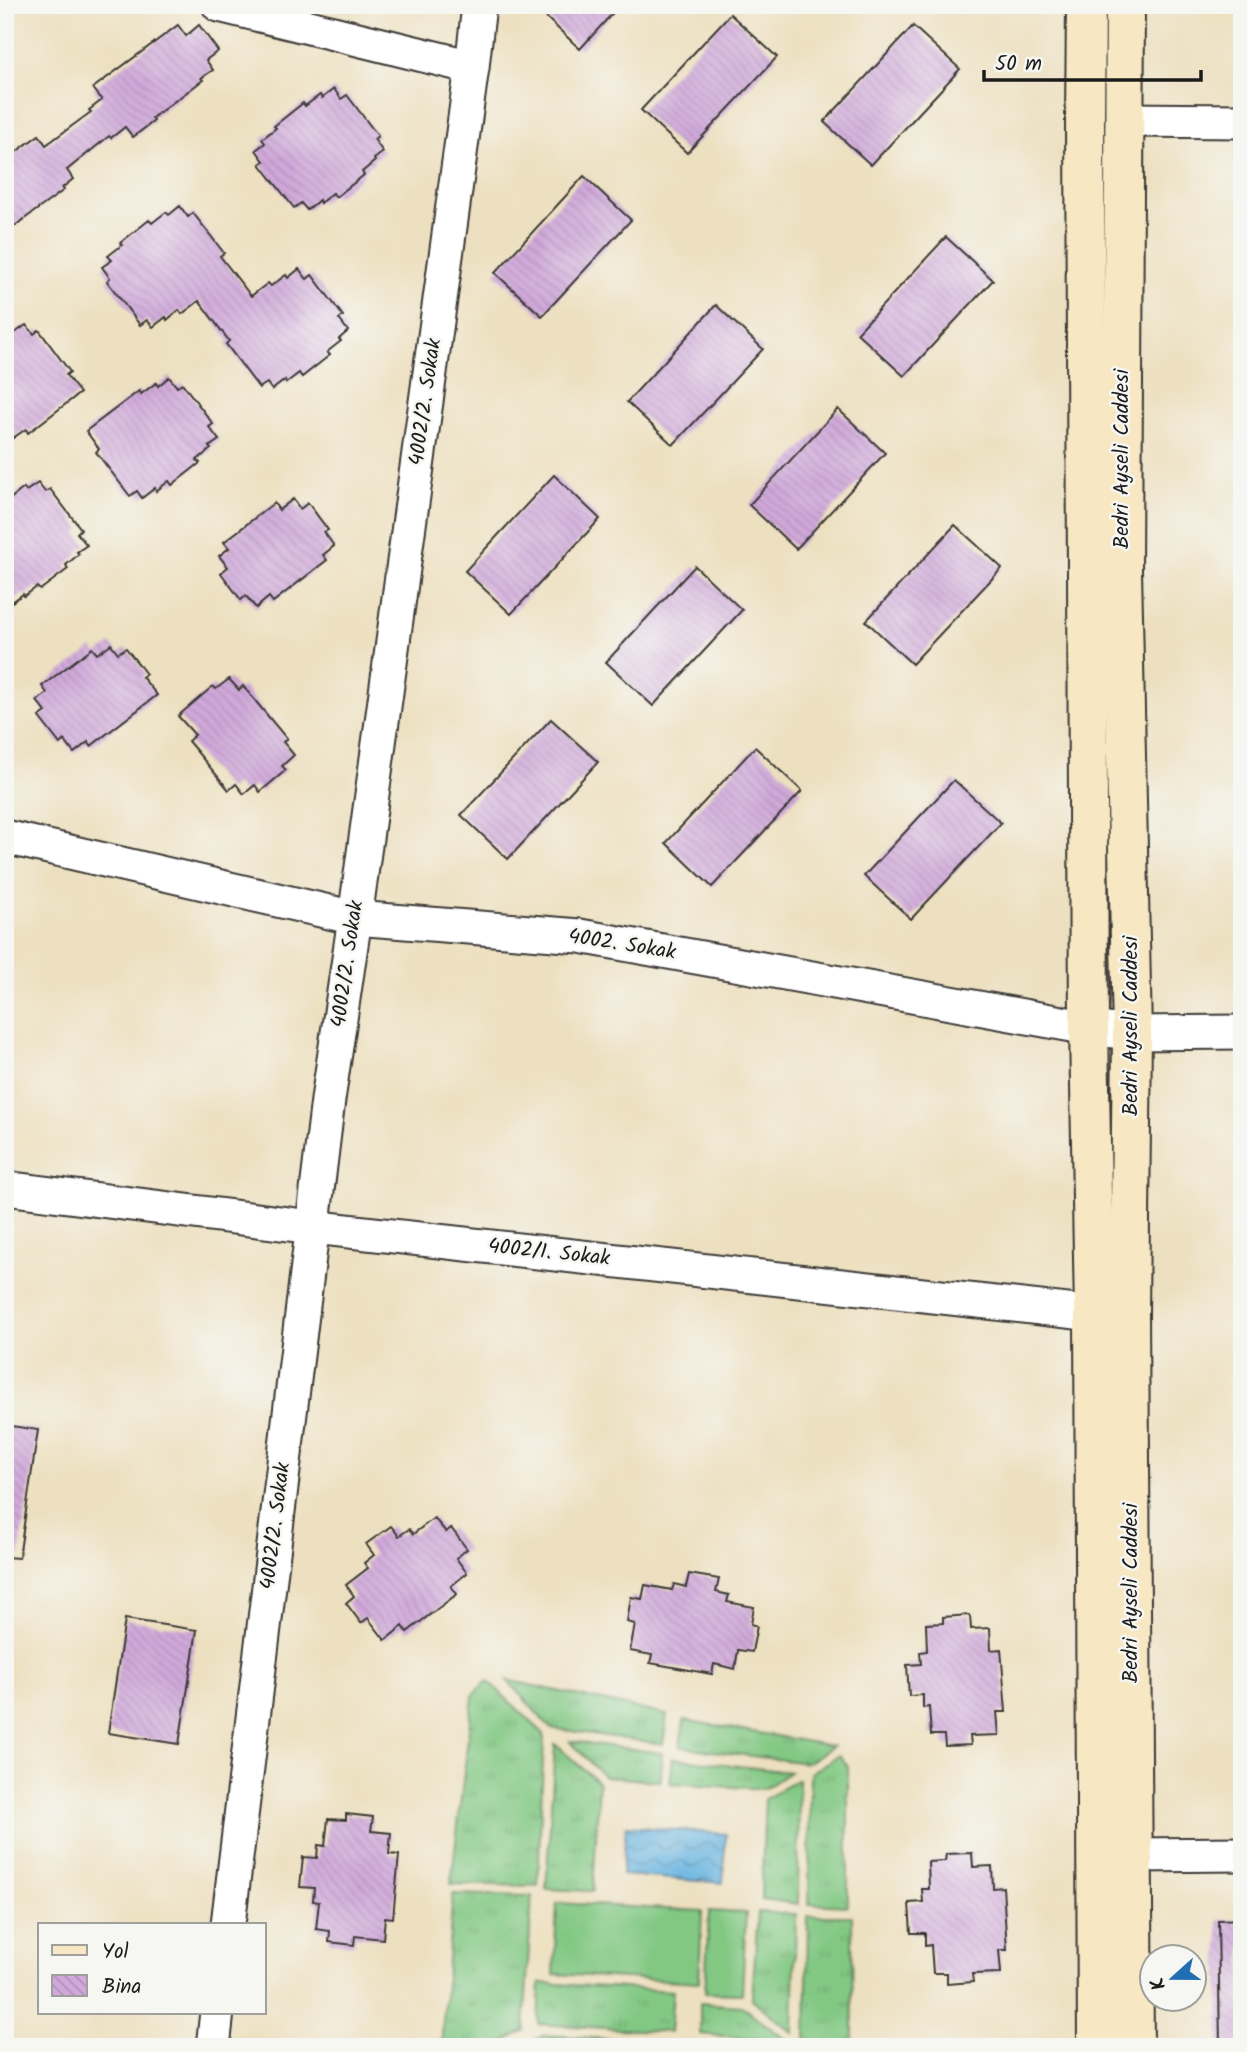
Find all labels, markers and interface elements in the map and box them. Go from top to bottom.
scale bar [984,38,1202,82]
text: 50 m [995,48,1042,81]
street label: 4002/2. Sokak [401,336,451,468]
street label: Bedri Ayseli Caddesi [1106,368,1139,549]
street label: 4002/2. Sokak [323,898,373,1030]
street label: 4002. Sokak [566,920,678,970]
street label: Bedri Ayseli Caddesi [1115,935,1148,1116]
street label: 4002/1. Sokak [486,1230,612,1276]
street label: 4002/2. Sokak [252,1460,300,1592]
street label: Bedri Ayseli Caddesi [1115,1502,1148,1683]
legend [38,1923,266,2014]
text: Yol [102,1936,129,1969]
north arrow [1138,1944,1208,2014]
text: Bina [102,1971,141,2004]
text: K [1143,1973,1175,1994]

